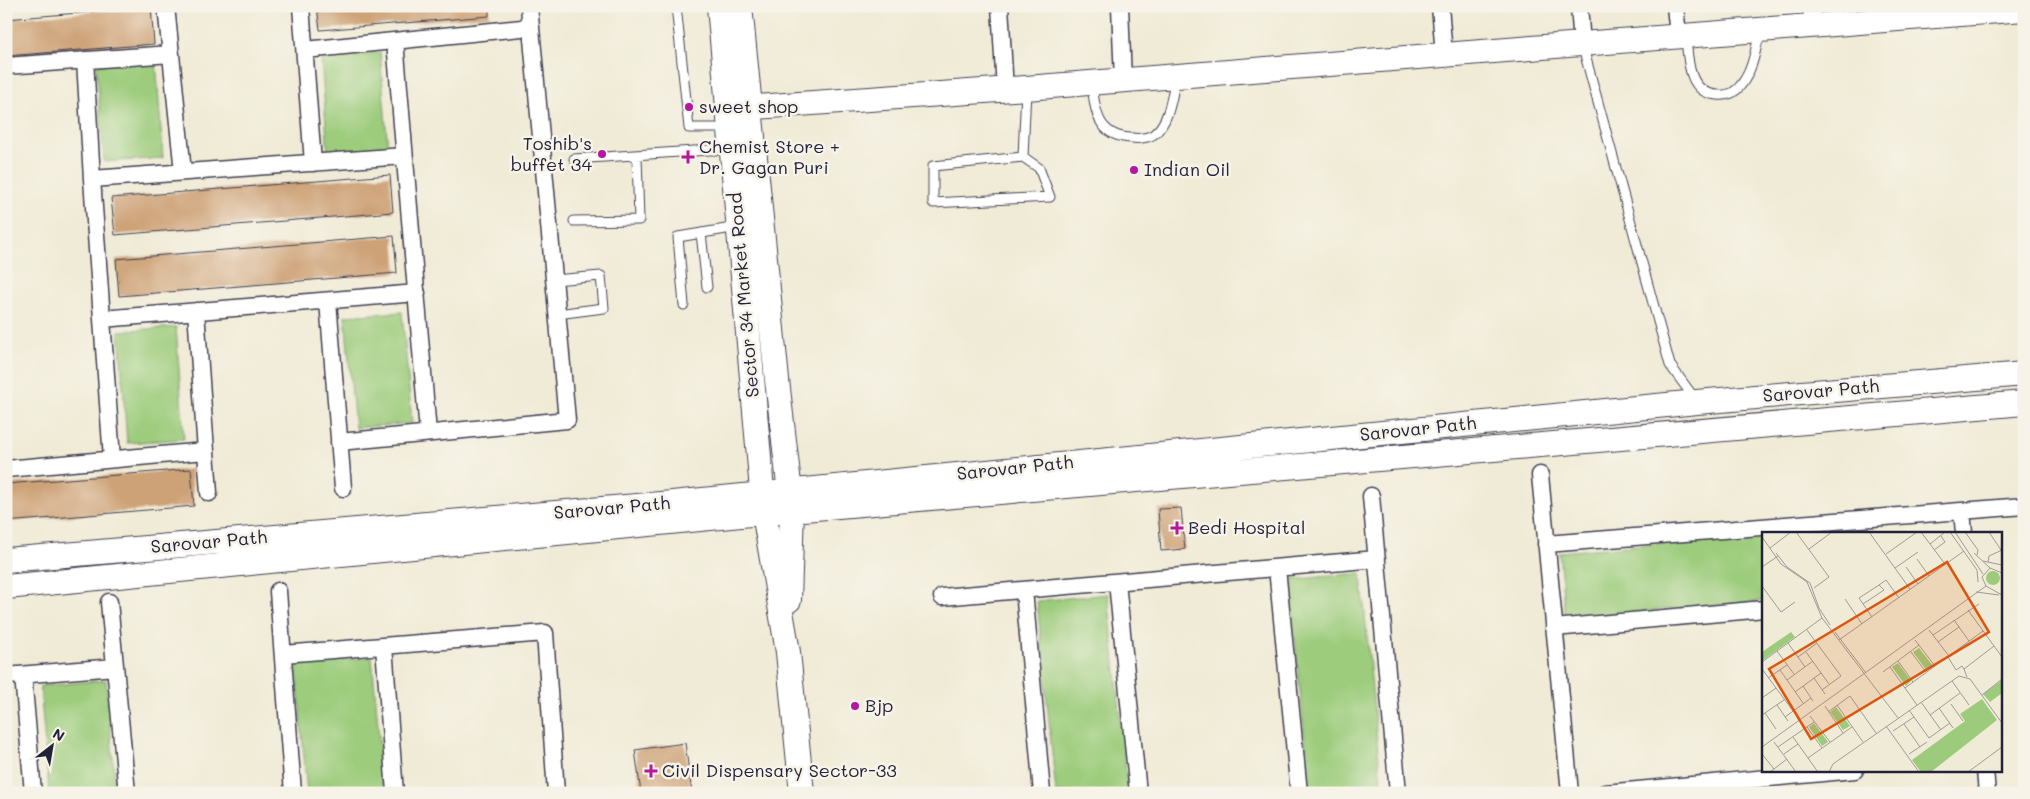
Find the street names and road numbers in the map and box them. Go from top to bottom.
street label: Sector 34 Market Road [722,191,764,399]
street label: Sarovar Path [1762,373,1880,407]
street label: Sarovar Path [1359,410,1477,446]
street label: Sarovar Path [956,449,1074,485]
street label: Sarovar Path [553,490,671,524]
street label: Sarovar Path [150,524,268,558]

